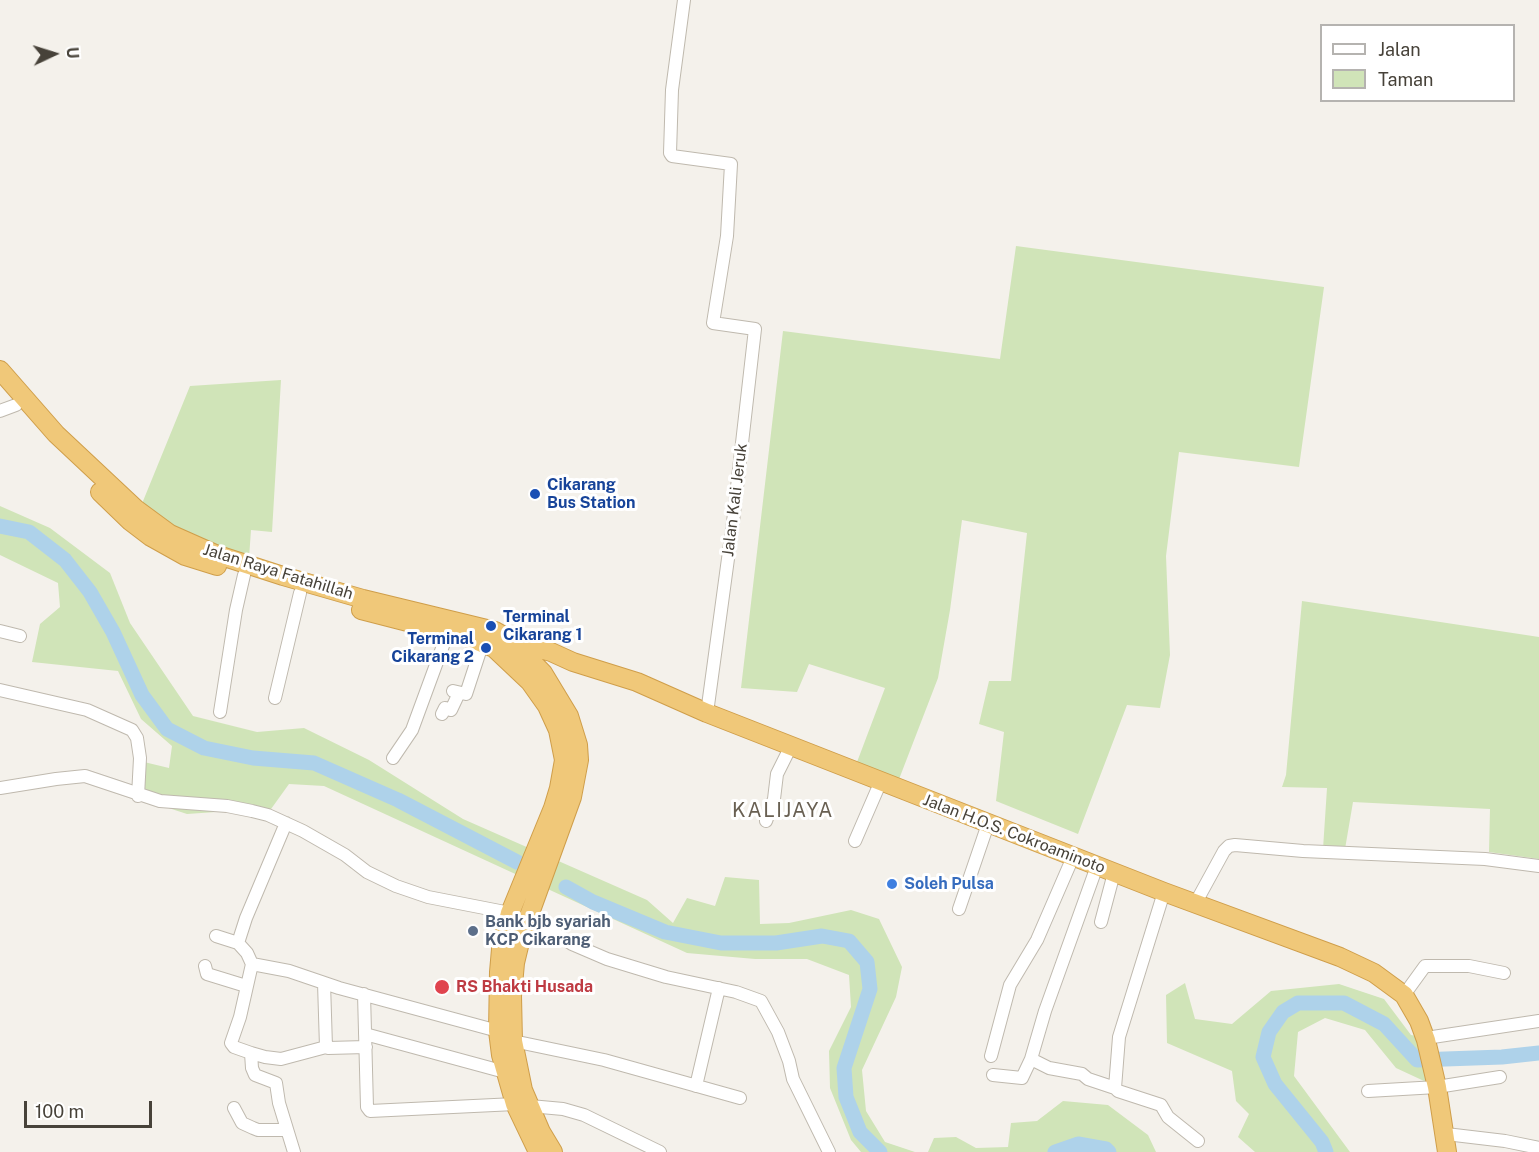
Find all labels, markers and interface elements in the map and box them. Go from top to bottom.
north arrow [24,24,84,84]
legend [1320,24,1515,102]
text: Jalan [1378,39,1421,60]
text: U [63,46,82,59]
text: Taman [1378,69,1433,90]
street label: Jalan Kali Jeruk [719,442,751,558]
place label: Cikarang Bus Station [547,475,635,513]
marker: Cikarang Bus Station [528,487,542,501]
street label: Jalan Raya Fatahillah [201,540,355,604]
place label: Terminal Cikarang 1 [503,607,582,645]
marker: Terminal Cikarang 1 [484,619,498,633]
place label: Terminal Cikarang 2 [391,629,474,667]
marker: Terminal Cikarang 2 [479,641,493,655]
street label: Jalan H.O.S. Cokroaminoto [920,790,1108,878]
district label: KALIJAYA [732,799,834,823]
place label: Soleh Pulsa [904,874,994,894]
marker: Soleh Pulsa [885,877,899,891]
place label: Bank bjb syariah KCP Cikarang [485,912,611,950]
marker: Bank bjb syariah KCP Cikarang [466,924,480,938]
place label: RS Bhakti Husada [456,977,593,997]
marker: RS Bhakti Husada [433,978,451,996]
scale bar [27,1089,154,1127]
text: 100 m [35,1101,84,1122]

